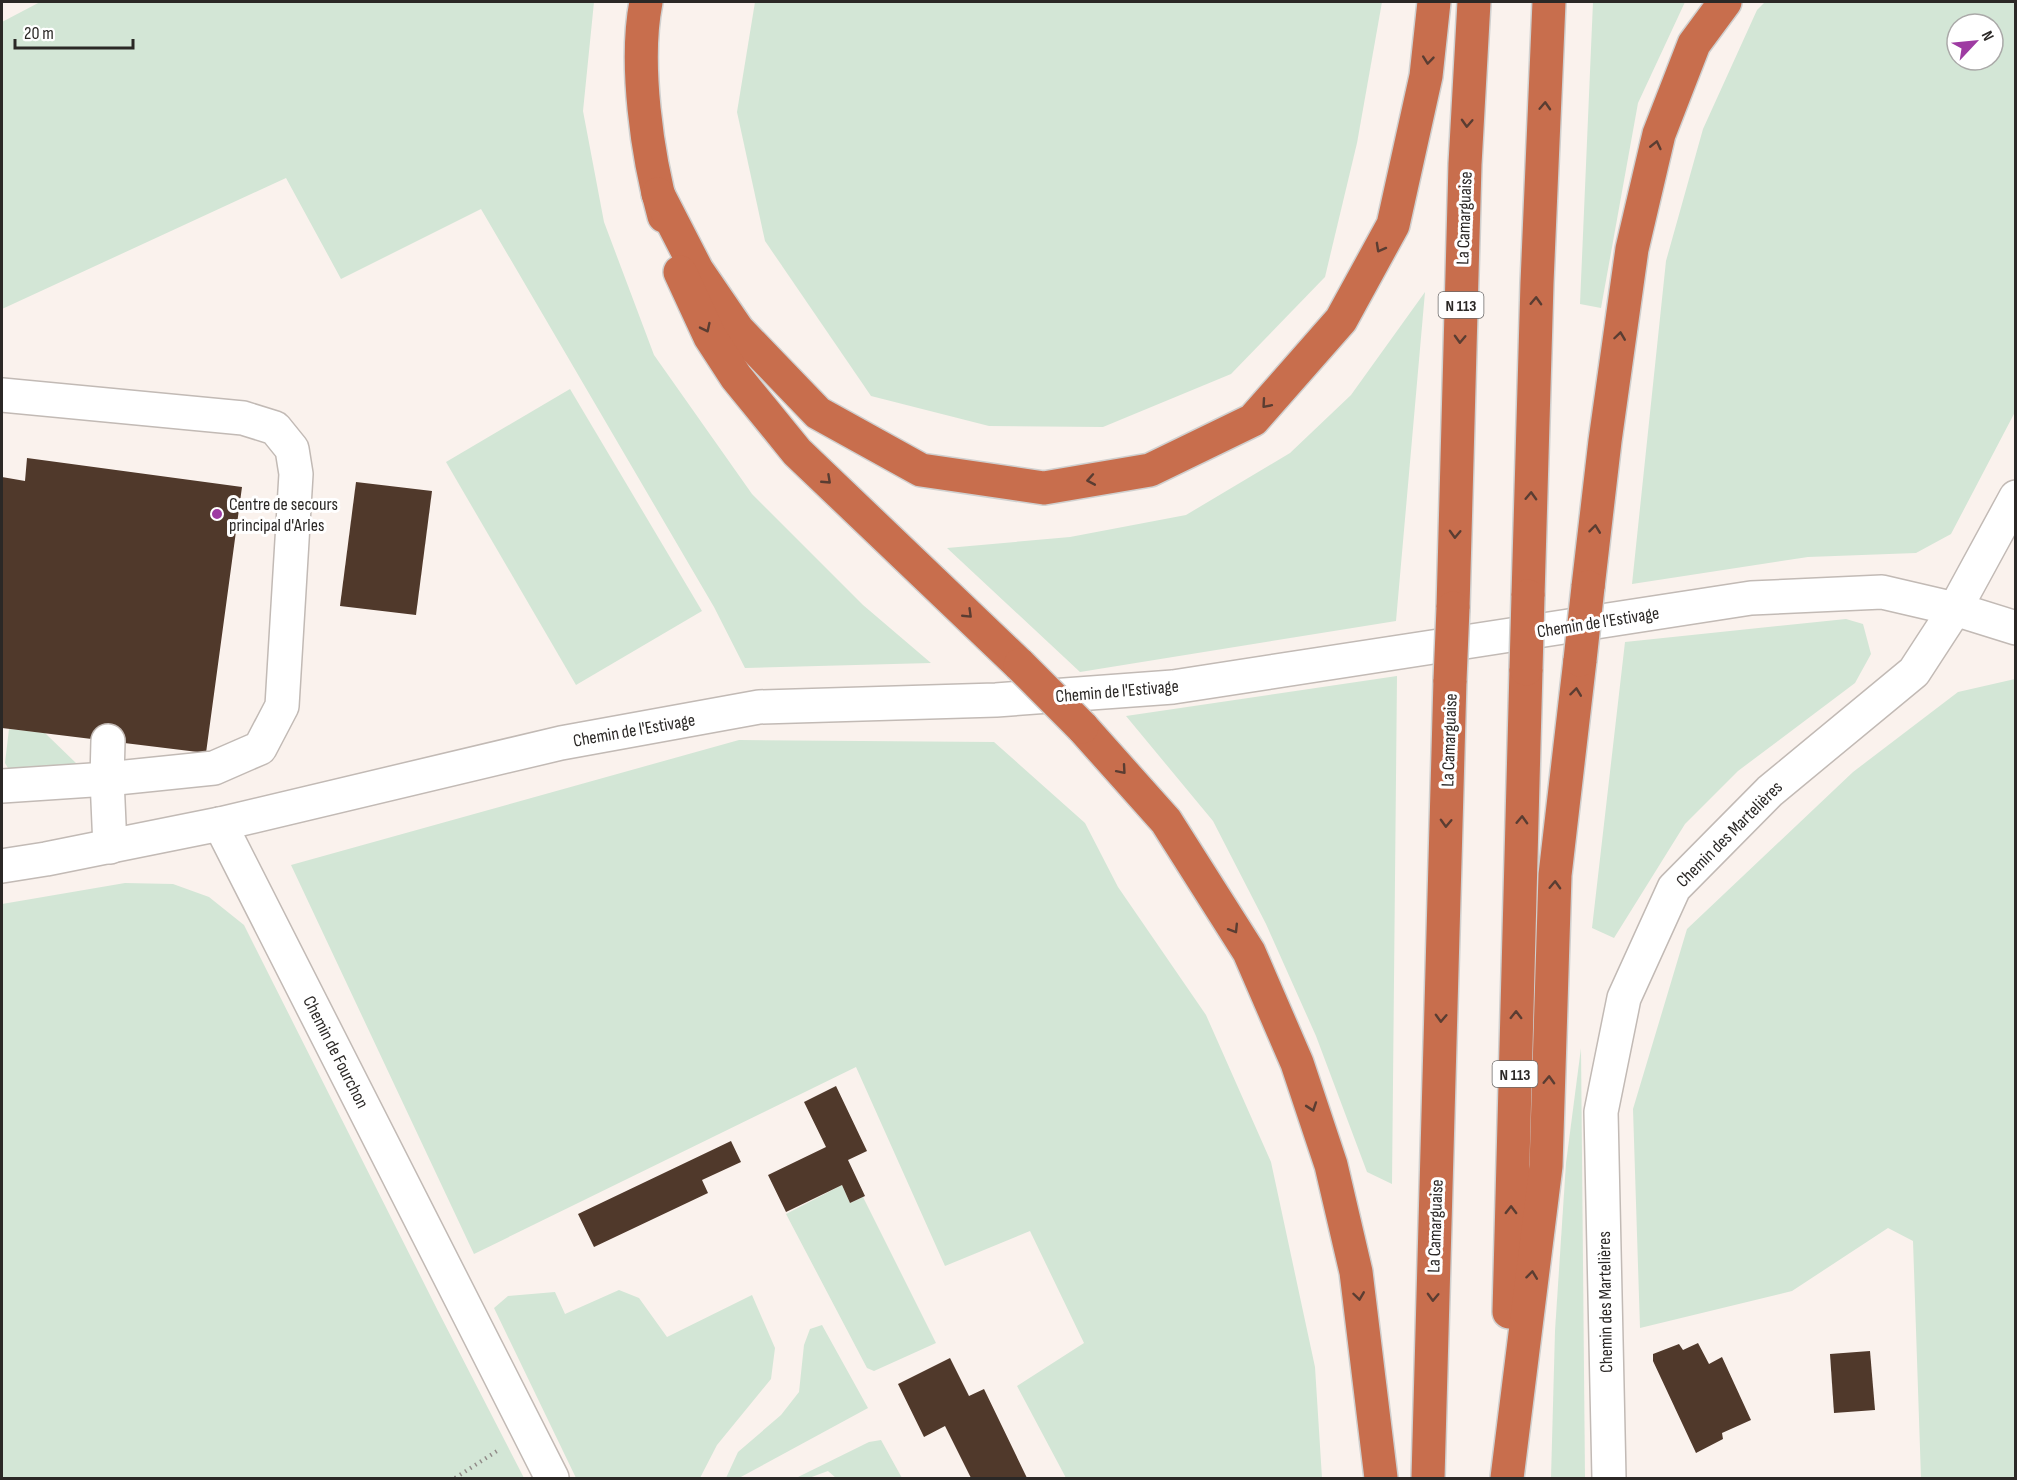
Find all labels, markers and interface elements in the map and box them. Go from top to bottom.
scale bar [15,12,134,50]
north arrow [1945,12,2005,72]
text: 20 m [24,23,54,44]
text: N [1977,28,1998,44]
one-way arrow [1422,55,1434,64]
one-way arrow [1538,101,1551,110]
one-way arrow [1461,118,1474,127]
one-way arrow [1649,140,1662,150]
street label: La Camarguaise [1452,171,1477,265]
one-way arrow [1376,242,1387,252]
road number: N 113 [1438,292,1484,318]
one-way arrow [1530,296,1543,305]
one-way arrow [698,322,710,333]
one-way arrow [1613,331,1626,341]
one-way arrow [1454,334,1466,343]
one-way arrow [1262,398,1273,408]
one-way arrow [820,473,830,484]
one-way arrow [1086,473,1096,486]
one-way arrow [1524,491,1537,500]
place label: Centre de secours principal d'Arles [229,494,338,536]
marker: Centre de secours principal d'Arles [210,507,224,521]
one-way arrow [1588,525,1601,534]
one-way arrow [1448,529,1461,538]
street label: Chemin de l'Estivage [1535,602,1661,643]
one-way arrow [960,607,971,618]
street label: Chemin de l'Estivage [1055,676,1180,707]
one-way arrow [1569,687,1582,696]
street label: La Camarguaise [1437,693,1462,787]
street label: Chemin de l'Estivage [571,709,697,752]
one-way arrow [1114,763,1125,774]
street label: Chemin des Martelières [1672,777,1787,892]
one-way arrow [1515,816,1528,825]
one-way arrow [1440,818,1453,827]
one-way arrow [1548,881,1561,890]
one-way arrow [1227,922,1238,933]
street label: Chemin de Fourchon [298,993,373,1112]
one-way arrow [1510,1011,1523,1020]
one-way arrow [1435,1013,1447,1022]
road number: N 113 [1492,1061,1538,1087]
one-way arrow [1542,1076,1555,1085]
one-way arrow [1304,1101,1317,1112]
street label: La Camarguaise [1423,1179,1448,1273]
one-way arrow [1505,1206,1518,1215]
street label: Chemin des Martelières [1594,1231,1617,1373]
one-way arrow [1526,1270,1538,1279]
one-way arrow [1353,1291,1365,1301]
one-way arrow [1427,1292,1440,1301]

